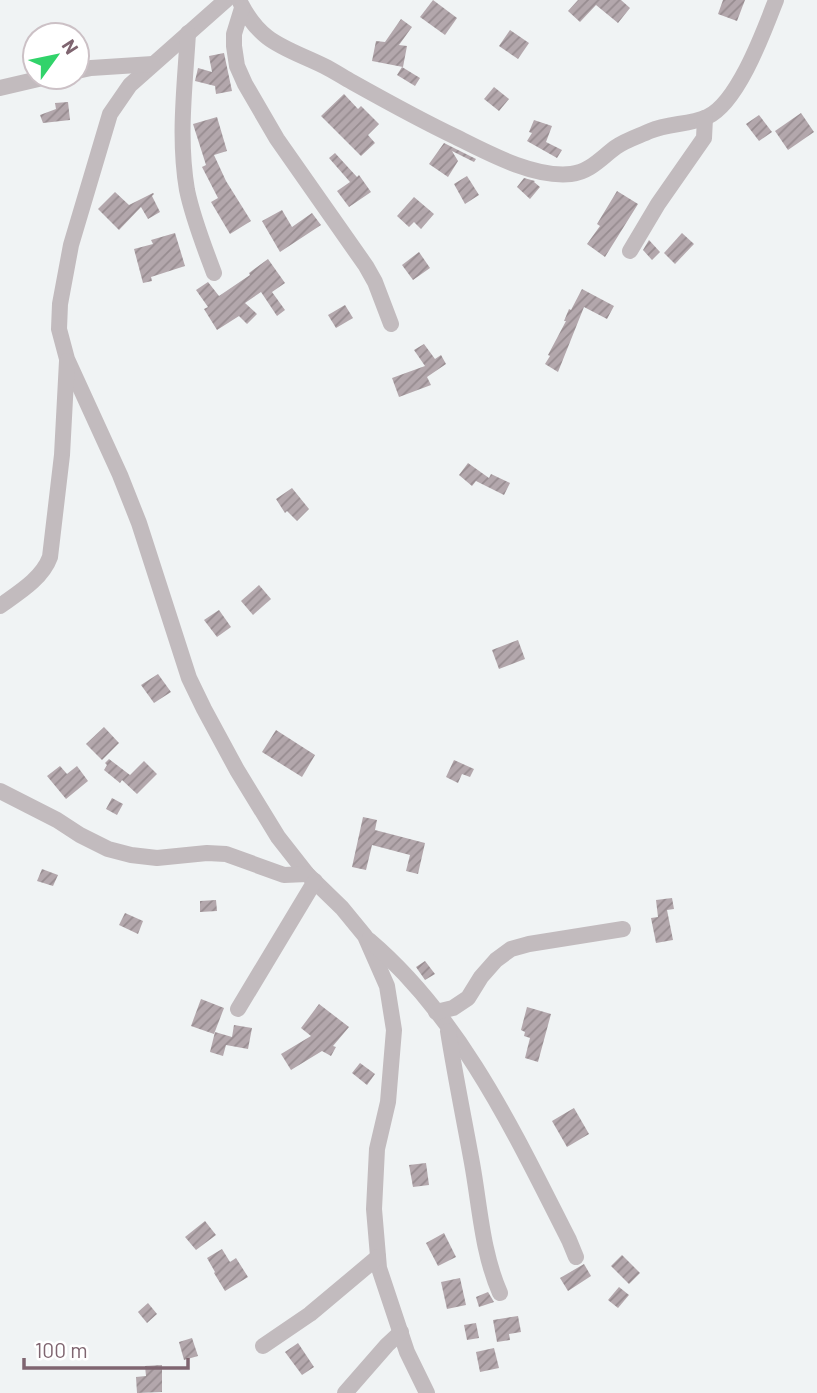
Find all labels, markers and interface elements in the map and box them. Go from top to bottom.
north arrow [21,21,91,91]
text: N [58,35,84,58]
scale bar [24,1326,189,1370]
text: 100 m [35,1337,88,1362]

